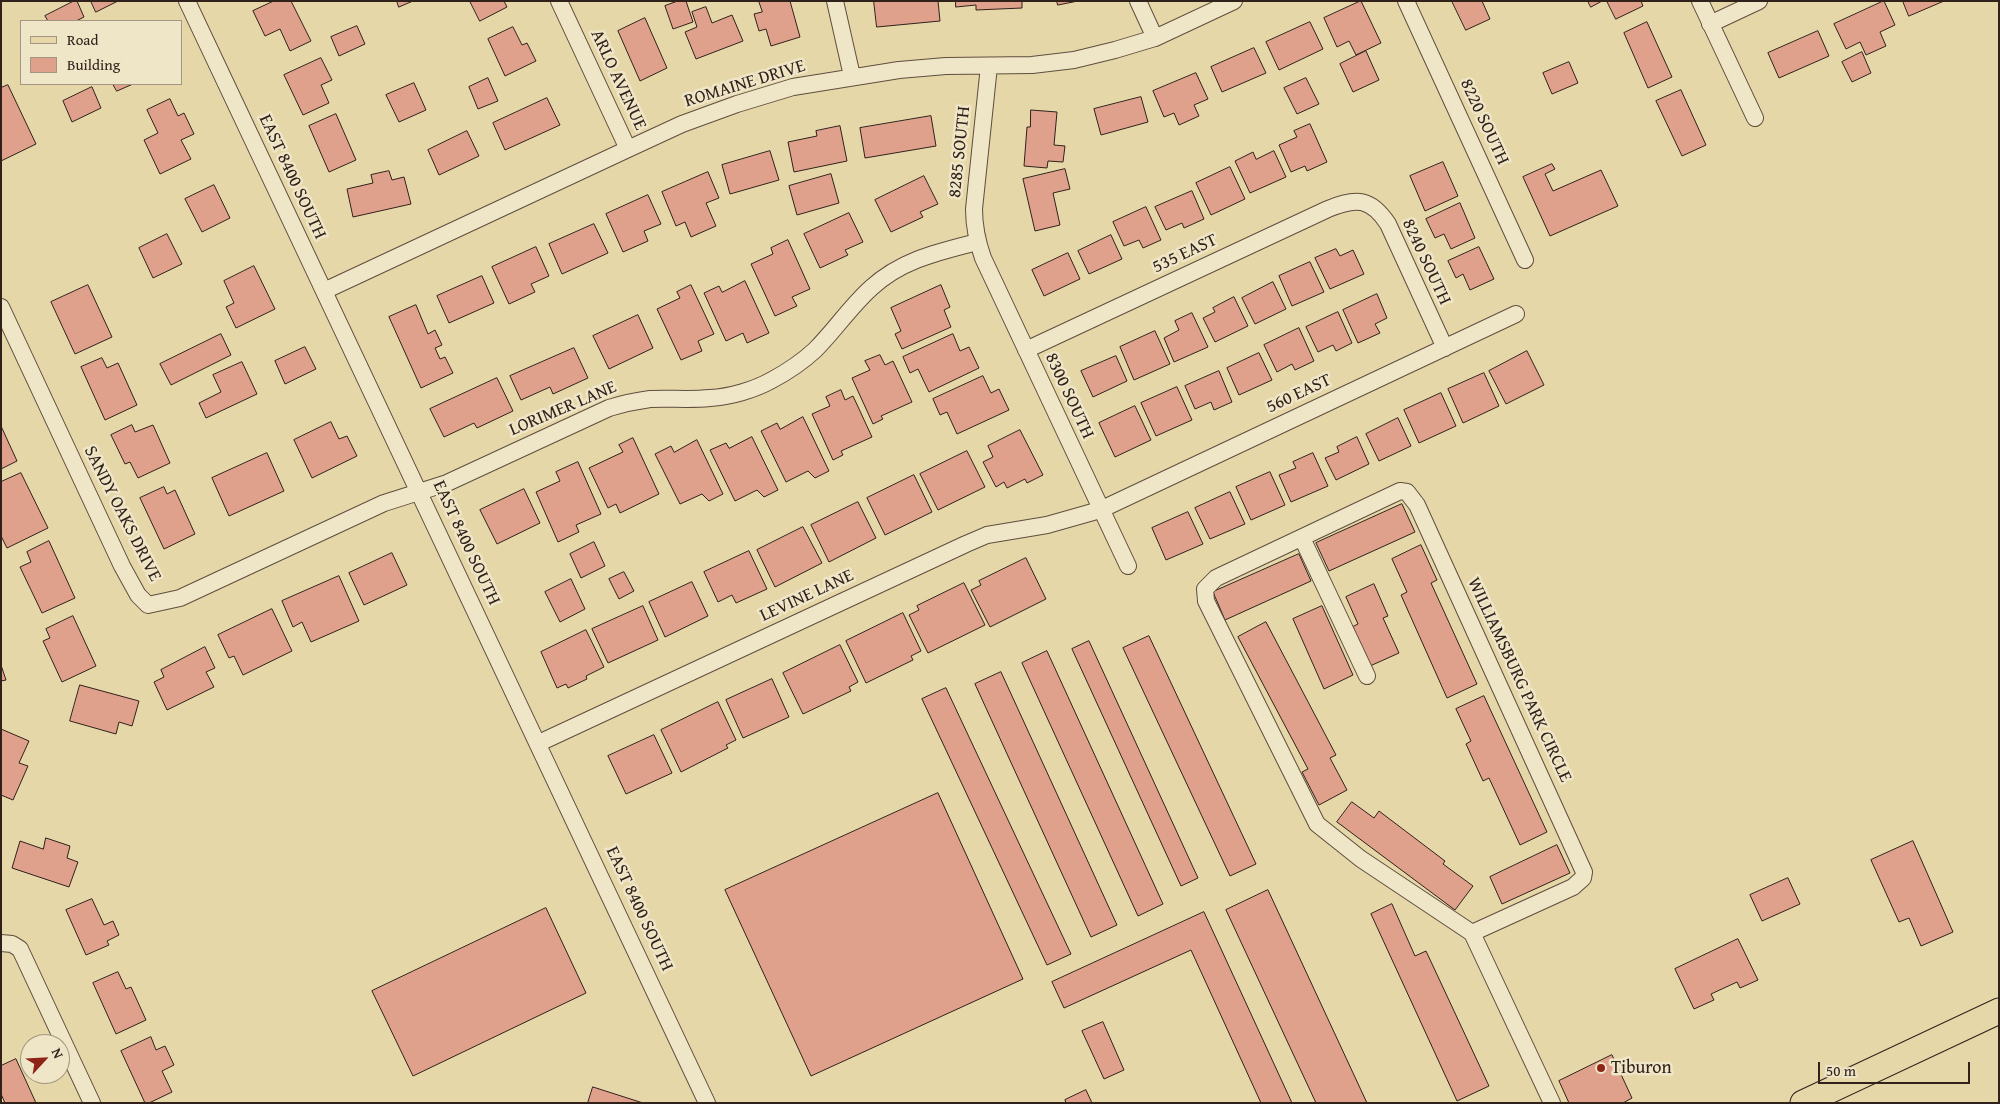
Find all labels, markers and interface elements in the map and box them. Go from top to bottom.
legend [20,20,182,85]
street label: ARLO AVENUE [585,26,651,134]
text: Road [67,29,98,50]
text: Building [67,54,120,75]
street label: ROMAINE DRIVE [682,55,808,113]
street label: 8220 SOUTH [1455,76,1513,168]
street label: 8285 SOUTH [944,105,976,199]
street label: EAST 8400 SOUTH [254,111,330,243]
street label: 8240 SOUTH [1397,216,1455,308]
street label: 535 EAST [1149,230,1221,278]
street label: 8300 SOUTH [1040,350,1098,442]
street label: 560 EAST [1263,370,1335,418]
street label: LORIMER LANE [506,377,620,441]
street label: SANDY OAKS DRIVE [79,443,165,585]
street label: EAST 8400 SOUTH [428,477,504,609]
street label: LEVINE LANE [757,565,857,627]
street label: WILLIAMSBURG PARK CIRCLE [1462,574,1576,786]
street label: EAST 8400 SOUTH [601,843,677,975]
north arrow [20,1034,70,1084]
text: N [47,1045,69,1062]
scale bar [1820,1052,1972,1084]
place label: Tiburon [1611,1057,1672,1079]
text: 50 m [1826,1060,1856,1081]
marker: Tiburon [1595,1062,1607,1074]

